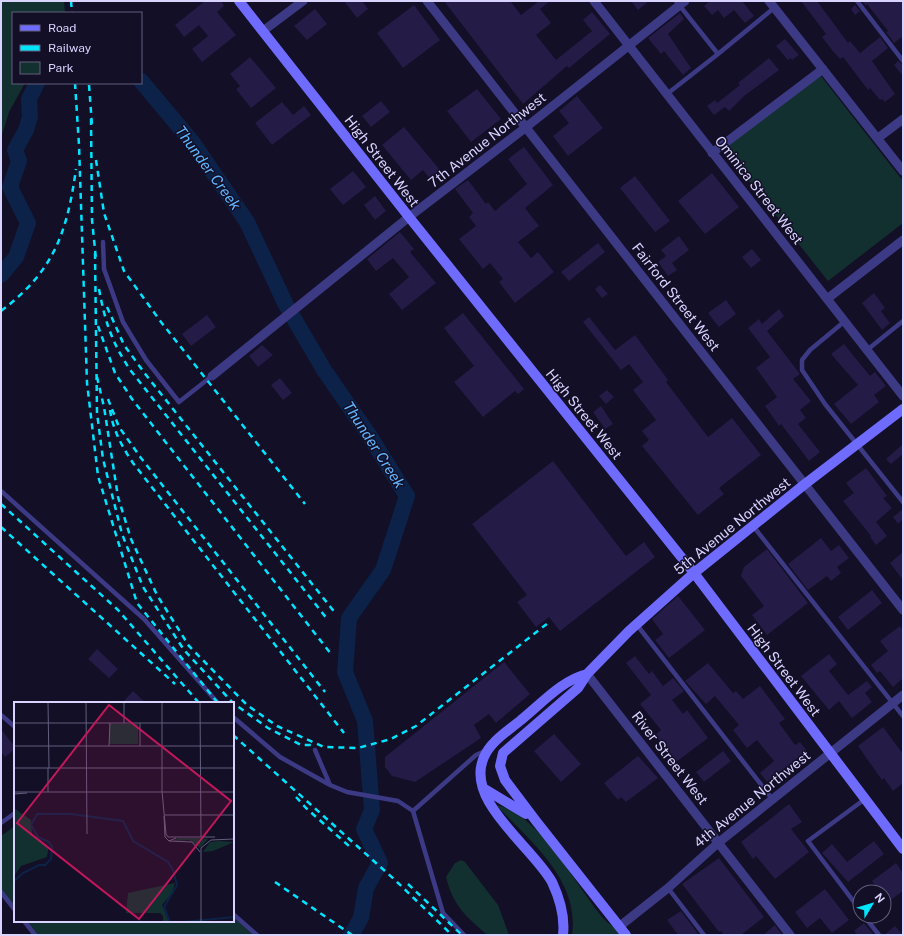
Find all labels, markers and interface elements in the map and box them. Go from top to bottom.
legend [12,12,142,84]
text: Road [48,21,76,35]
text: Railway [48,41,92,55]
text: Park [48,61,74,75]
street label: 7th Avenue Northwest [425,89,549,191]
street label: High Street West [341,112,423,210]
water label: Thunder Creek [172,122,245,214]
street label: Ominica Street West [712,133,806,247]
street label: Fairford Street West [629,240,723,354]
street label: High Street West [543,366,625,462]
water label: Thunder Creek [340,398,409,492]
street label: 5th Avenue Northwest [671,474,793,578]
street label: High Street West [744,621,824,719]
inset map [14,702,234,922]
street label: River Street West [629,708,711,808]
street label: 4th Avenue Northwest [691,747,813,851]
north arrow [852,884,892,924]
text: N [873,891,887,905]

